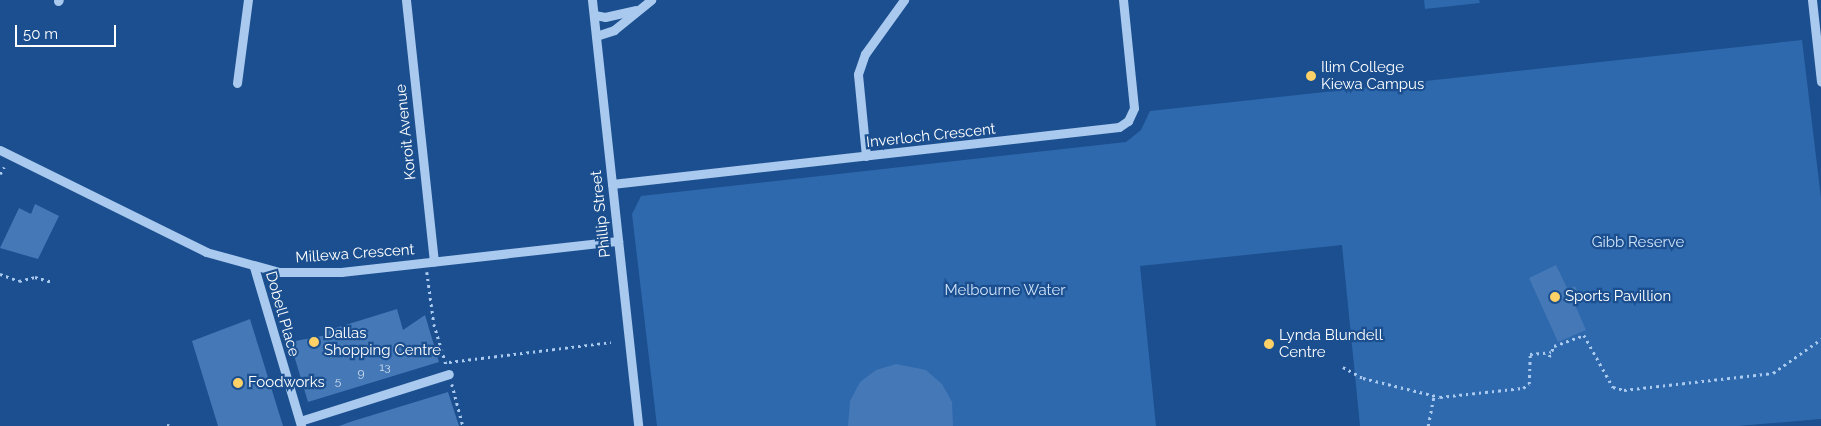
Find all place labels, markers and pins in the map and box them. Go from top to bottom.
place label: Ilim College Kiewa Campus [1321,58,1424,93]
marker: Ilim College Kiewa Campus [1305,70,1317,82]
place label: Sports Pavillion [1565,288,1671,306]
marker: Sports Pavillion [1549,291,1561,303]
place label: Dallas Shopping Centre [324,324,441,359]
place label: Lynda Blundell Centre [1279,326,1383,361]
marker: Dallas Shopping Centre [308,336,320,348]
marker: Lynda Blundell Centre [1263,338,1275,350]
place label: Foodworks [248,374,325,392]
marker: Foodworks [232,377,244,389]

